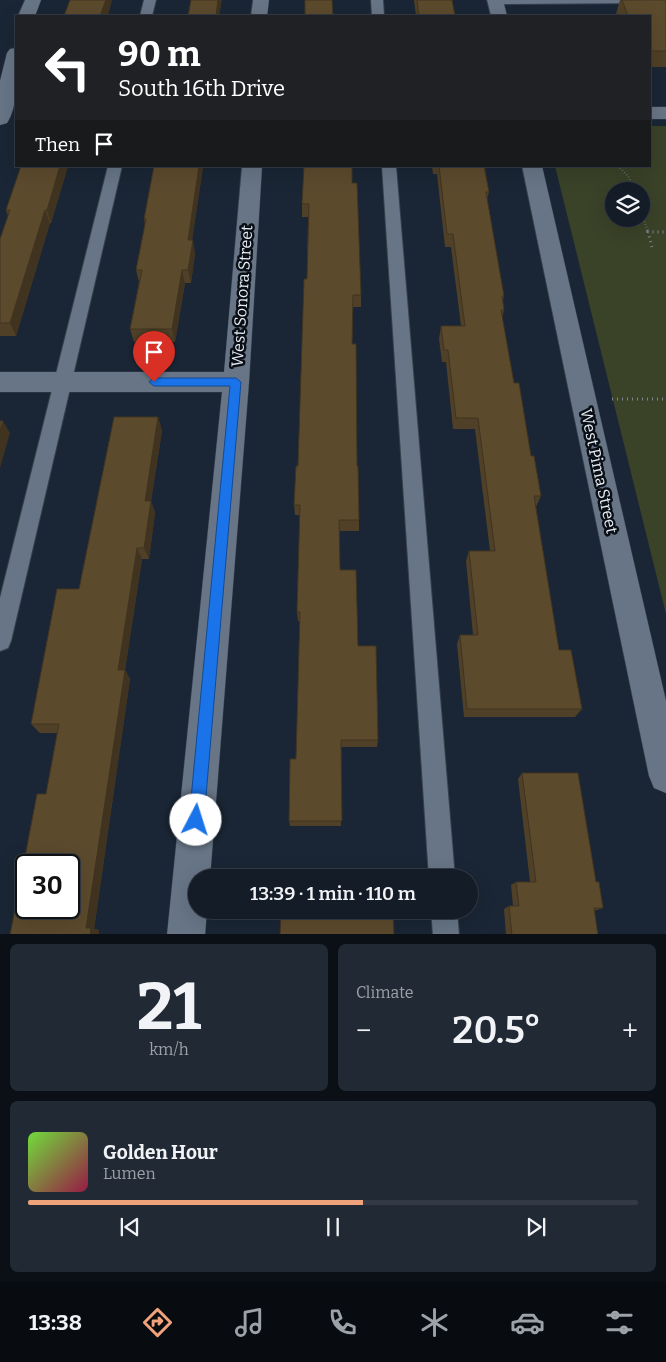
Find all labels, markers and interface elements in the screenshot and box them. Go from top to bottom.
text: 90 m [118,33,201,75]
icon: left [35,35,100,100]
text: South 16th Drive [118,75,285,102]
icon: arrive [90,130,118,158]
text: Then [35,133,80,156]
map controls [605,182,650,227]
button: layers [605,182,650,227]
street label: West Sonora Street [228,224,256,368]
pin [133,331,175,382]
icon: arrive [140,338,168,366]
street label: West Pima Street [576,407,622,535]
position arrow [169,793,221,845]
speed limit sign: 30 [15,854,80,919]
text: 13:39 · 1 min · 110 m [250,882,416,905]
text: 21 [137,968,201,1046]
text: Climate [356,983,414,1002]
text: 20.5° [452,1007,541,1053]
text: − [356,1014,371,1047]
text: + [622,1014,638,1047]
text: km/h [149,1040,189,1059]
text: Golden Hour [103,1141,218,1164]
text: Lumen [103,1164,156,1183]
icon: previous [116,1213,144,1241]
icon: pause [319,1213,347,1241]
icon: next [522,1213,550,1241]
icon: directions [140,1305,175,1340]
icon: music [232,1305,267,1340]
icon: phone [325,1305,360,1340]
icon: climate [417,1305,452,1340]
icon: car [510,1305,545,1340]
icon: filters [602,1305,637,1340]
text: 13:38 [29,1309,82,1336]

